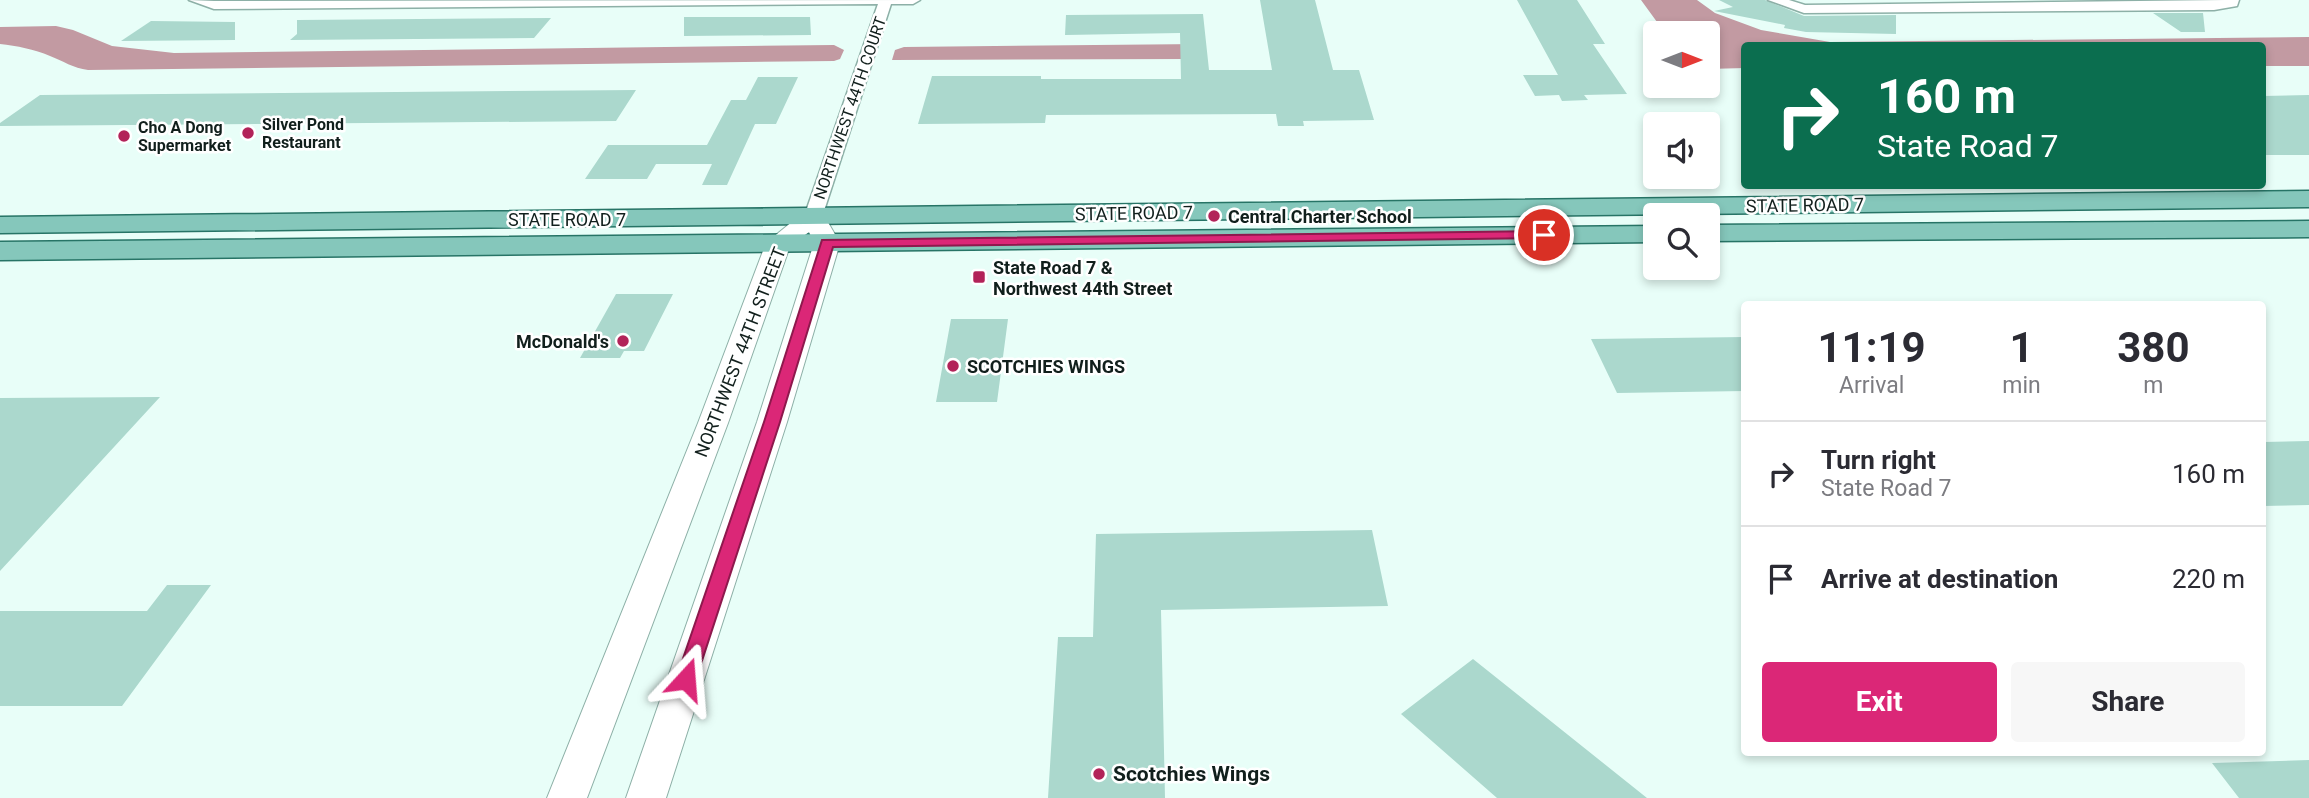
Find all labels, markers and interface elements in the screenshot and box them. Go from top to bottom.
street label: NORTHWEST 44TH COURT [810,14,890,202]
north arrow [1643,21,1720,98]
map controls [1643,21,1720,280]
text: 160 m [1877,68,2016,125]
icon: right [1762,70,1853,161]
button: sound [1643,112,1720,189]
place label: Silver Pond Restaurant [262,115,344,152]
place label: Cho A Dong Supermarket [138,118,232,155]
marker: Silver Pond Restaurant [240,125,256,141]
text: State Road 7 [1877,127,2059,165]
marker: Cho A Dong Supermarket [116,128,132,144]
street label: STATE ROAD 7 [1746,193,1864,217]
street label: STATE ROAD 7 [1075,201,1193,225]
button: search [1643,203,1720,280]
pin [1514,205,1574,265]
place label: Central Charter School [1228,206,1412,227]
marker: Central Charter School [1206,208,1222,224]
street label: STATE ROAD 7 [508,209,626,230]
icon: arrive [1525,216,1563,254]
street label: NORTHWEST 44TH STREET [690,244,790,460]
place label: State Road 7 & Northwest 44th Street [993,257,1172,299]
marker: State Road 7 & Northwest 44th Street [971,269,987,285]
text: 11:19 [1818,323,1926,372]
text: 1 [2009,323,2034,372]
text: 380 [2117,323,2190,372]
place label: McDonald's [516,331,609,352]
marker: McDonald's [615,333,631,349]
place label: SCOTCHIES WINGS [967,356,1125,377]
marker: SCOTCHIES WINGS [945,358,961,374]
text: Arrival [1839,372,1904,399]
text: min [2002,372,2041,399]
text: m [2143,372,2163,399]
text: Turn right [1821,445,1936,475]
icon: right [1762,455,1800,493]
text: 160 m [2172,459,2245,489]
text: State Road 7 [1821,475,1952,502]
icon: arrive [1762,560,1800,598]
text: Arrive at destination [1821,564,2058,594]
text: 220 m [2172,564,2245,594]
position arrow [649,642,723,716]
button: Exit [1762,662,1997,742]
button: Share [2011,662,2245,742]
place label: Scotchies Wings [1113,762,1270,786]
marker: Scotchies Wings [1091,766,1107,782]

